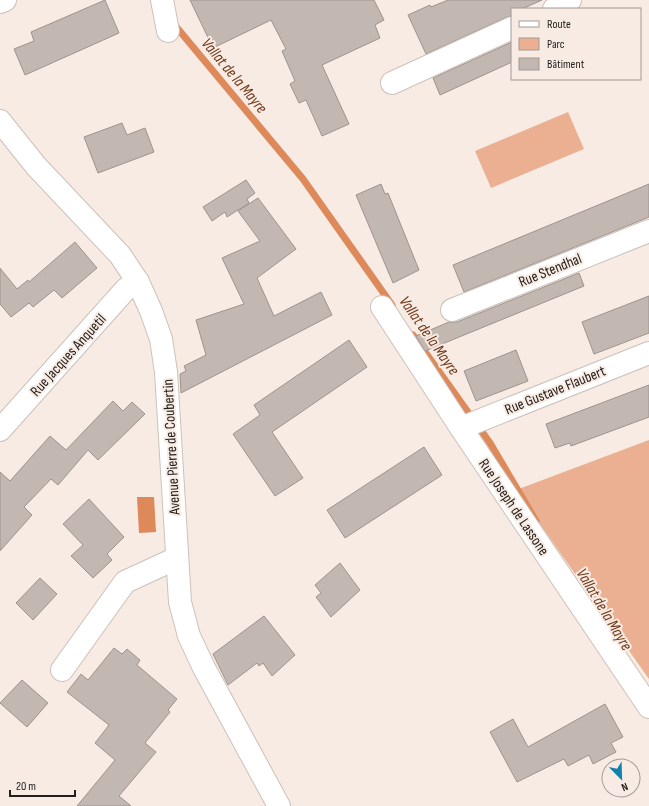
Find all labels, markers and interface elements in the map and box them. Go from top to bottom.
legend [511,8,641,80]
text: Route [547,17,571,32]
water label: Vallat de la Mayre [197,35,271,117]
text: Parc [547,37,565,52]
text: Bâtiment [547,57,585,72]
street label: Rue Stendhal [516,249,584,292]
water label: Vallat de la Mayre [395,293,463,379]
street label: Rue Jacques Anquetil [26,310,110,401]
street label: Rue Gustave Flaubert [502,361,609,419]
street label: Avenue Pierre de Coubertin [158,379,185,516]
street label: Rue Joseph de Lassone [474,455,553,559]
water label: Vallat de la Mayre [572,565,636,654]
north arrow [601,758,641,798]
scale bar [10,772,75,798]
text: 20 m [16,779,36,794]
text: N [619,780,630,794]

